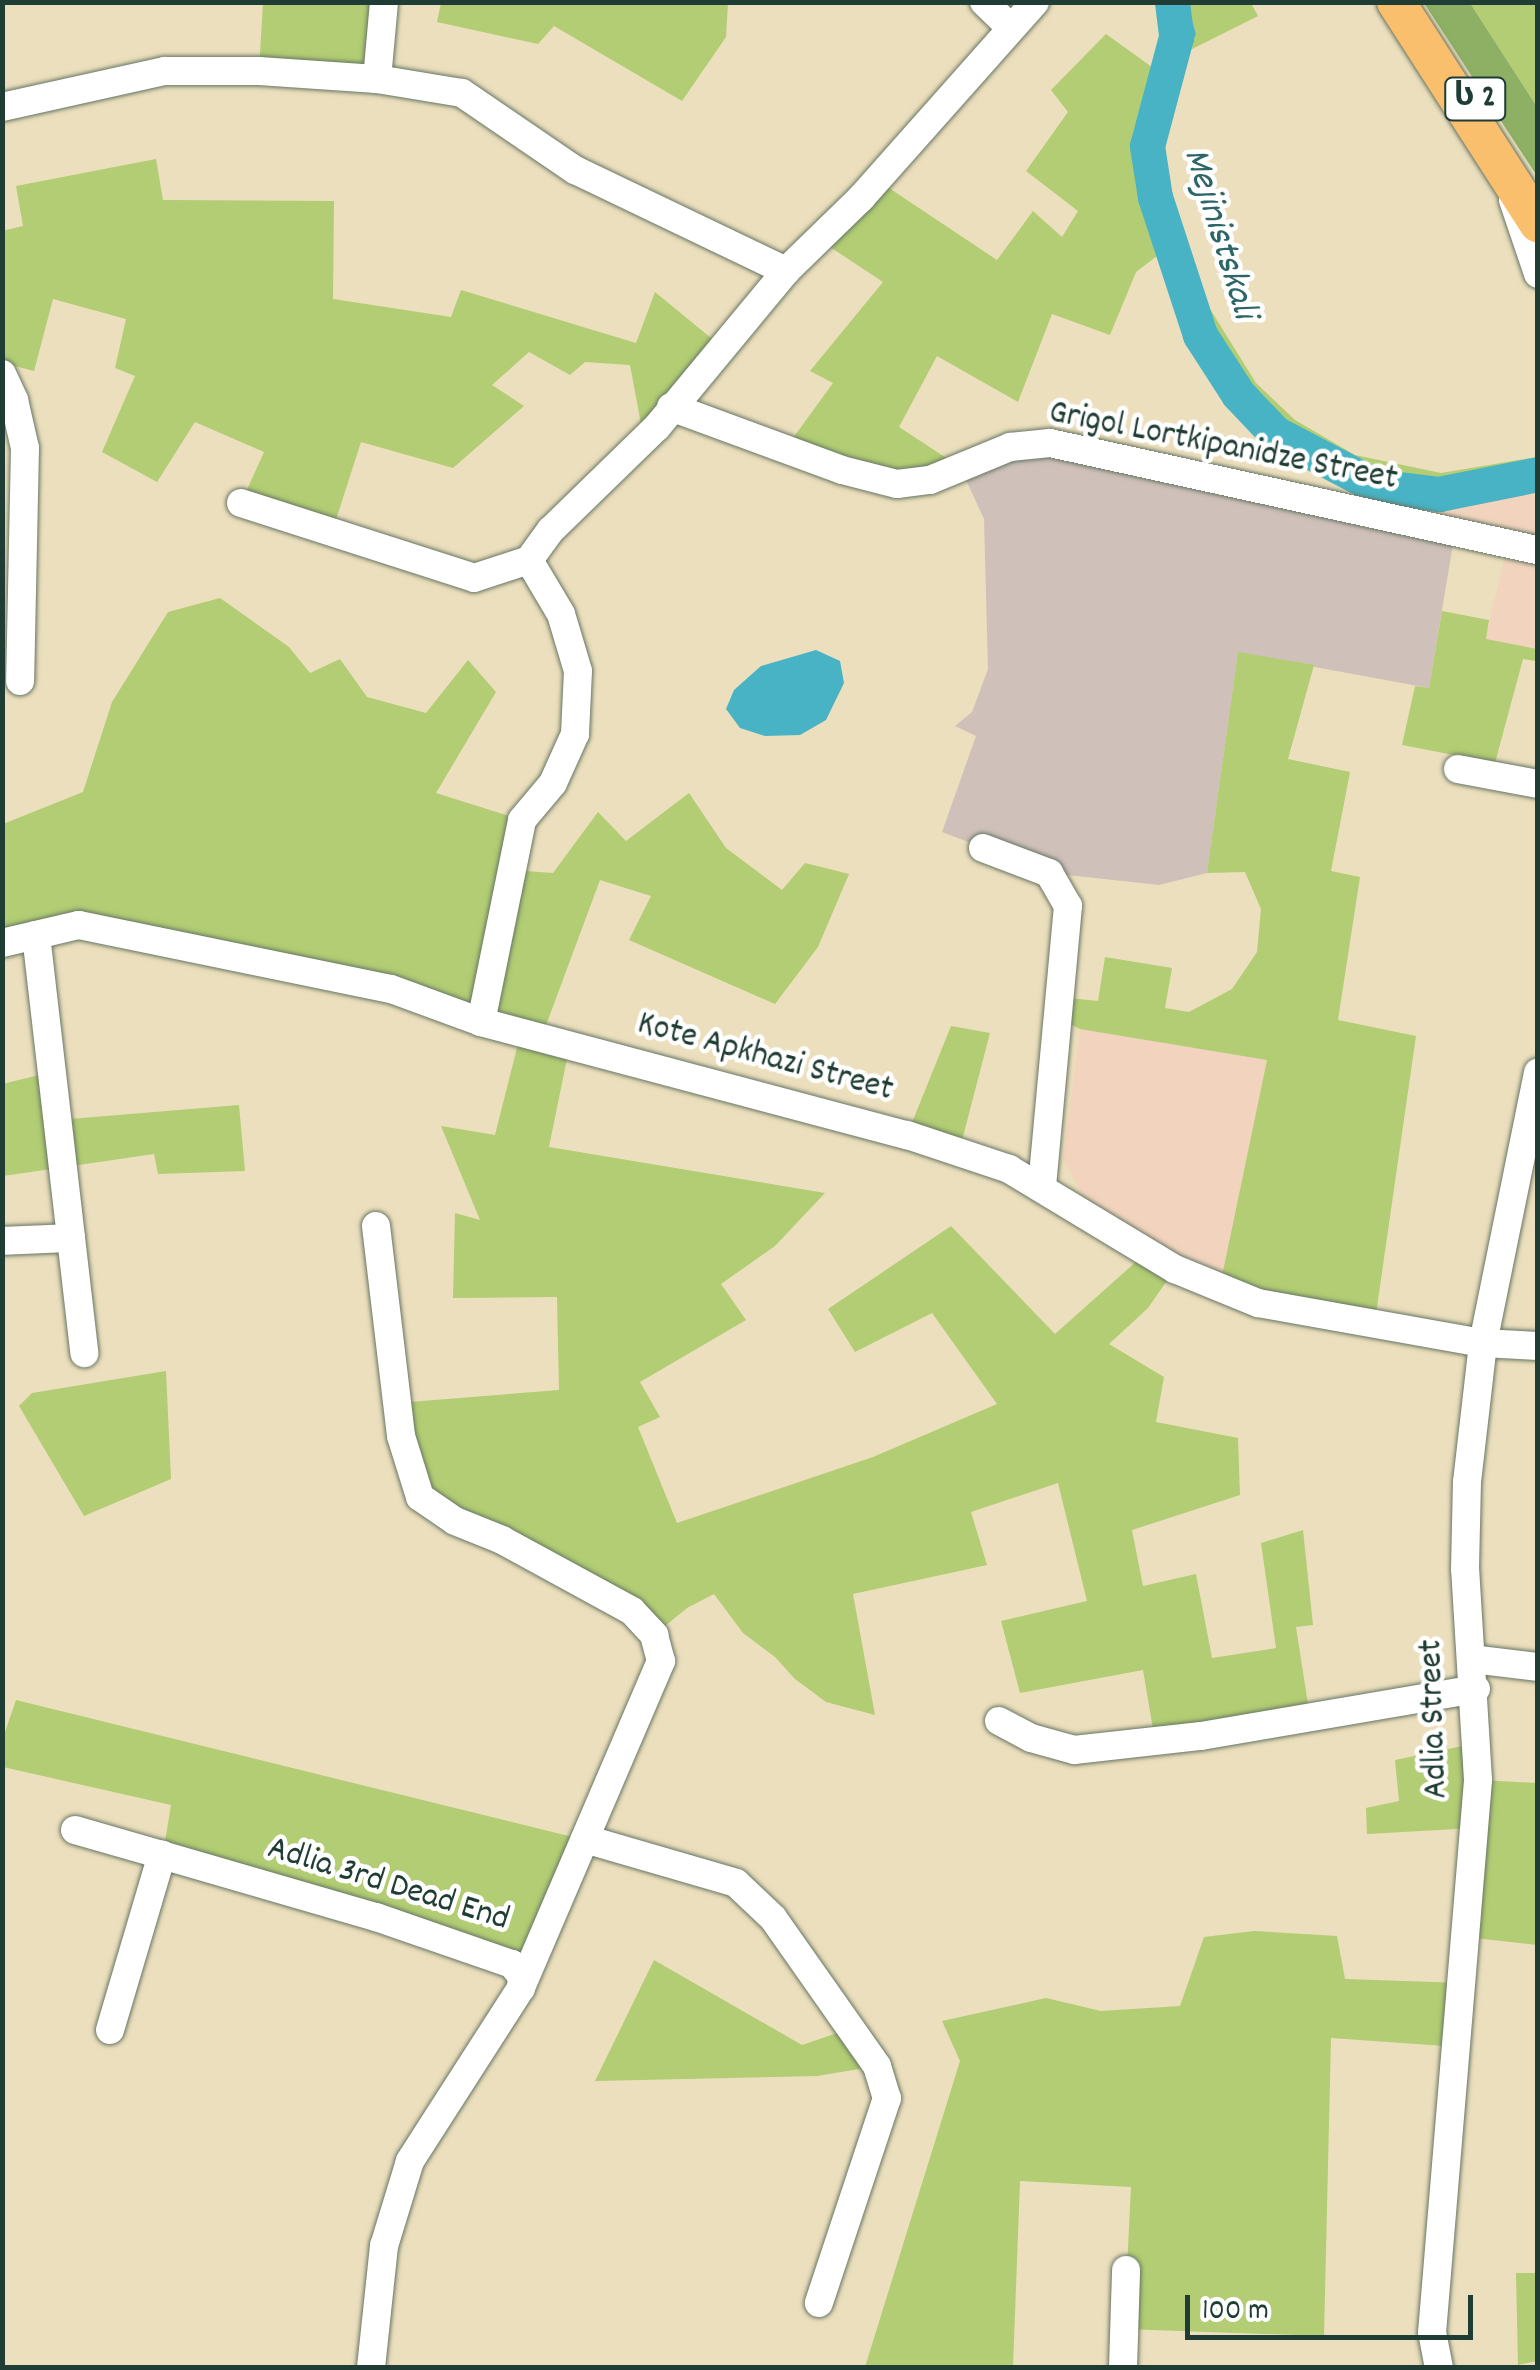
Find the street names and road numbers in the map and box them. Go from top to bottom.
road number: ს 2 [1442,72,1508,126]
street label: Grigol Lortkipanidze Street [1045,393,1401,501]
street label: Kote Apkhazi Street [633,1004,897,1112]
street label: Adlia Street [1411,1638,1459,1800]
street label: Adlia 3rd Dead End [262,1828,514,1942]

